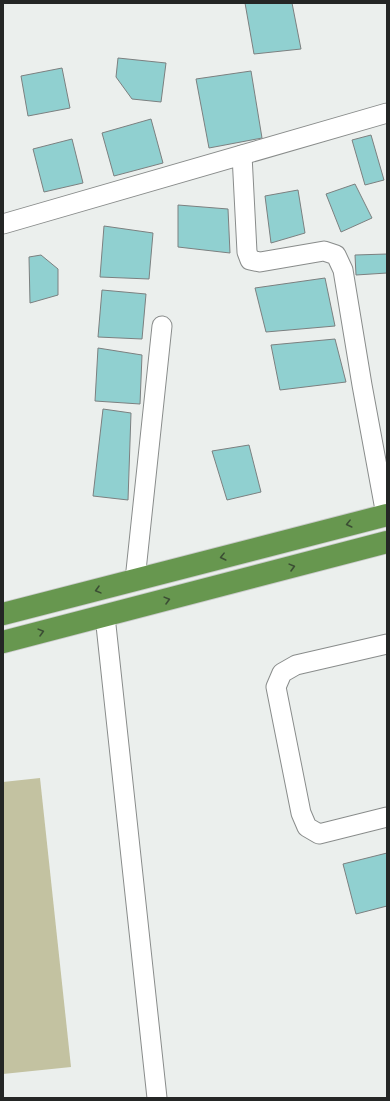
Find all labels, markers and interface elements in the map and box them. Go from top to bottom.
one-way arrow [346,520,352,528]
one-way arrow [220,552,227,561]
one-way arrow [289,563,296,572]
one-way arrow [94,585,101,593]
one-way arrow [163,596,170,604]
one-way arrow [38,629,44,637]

